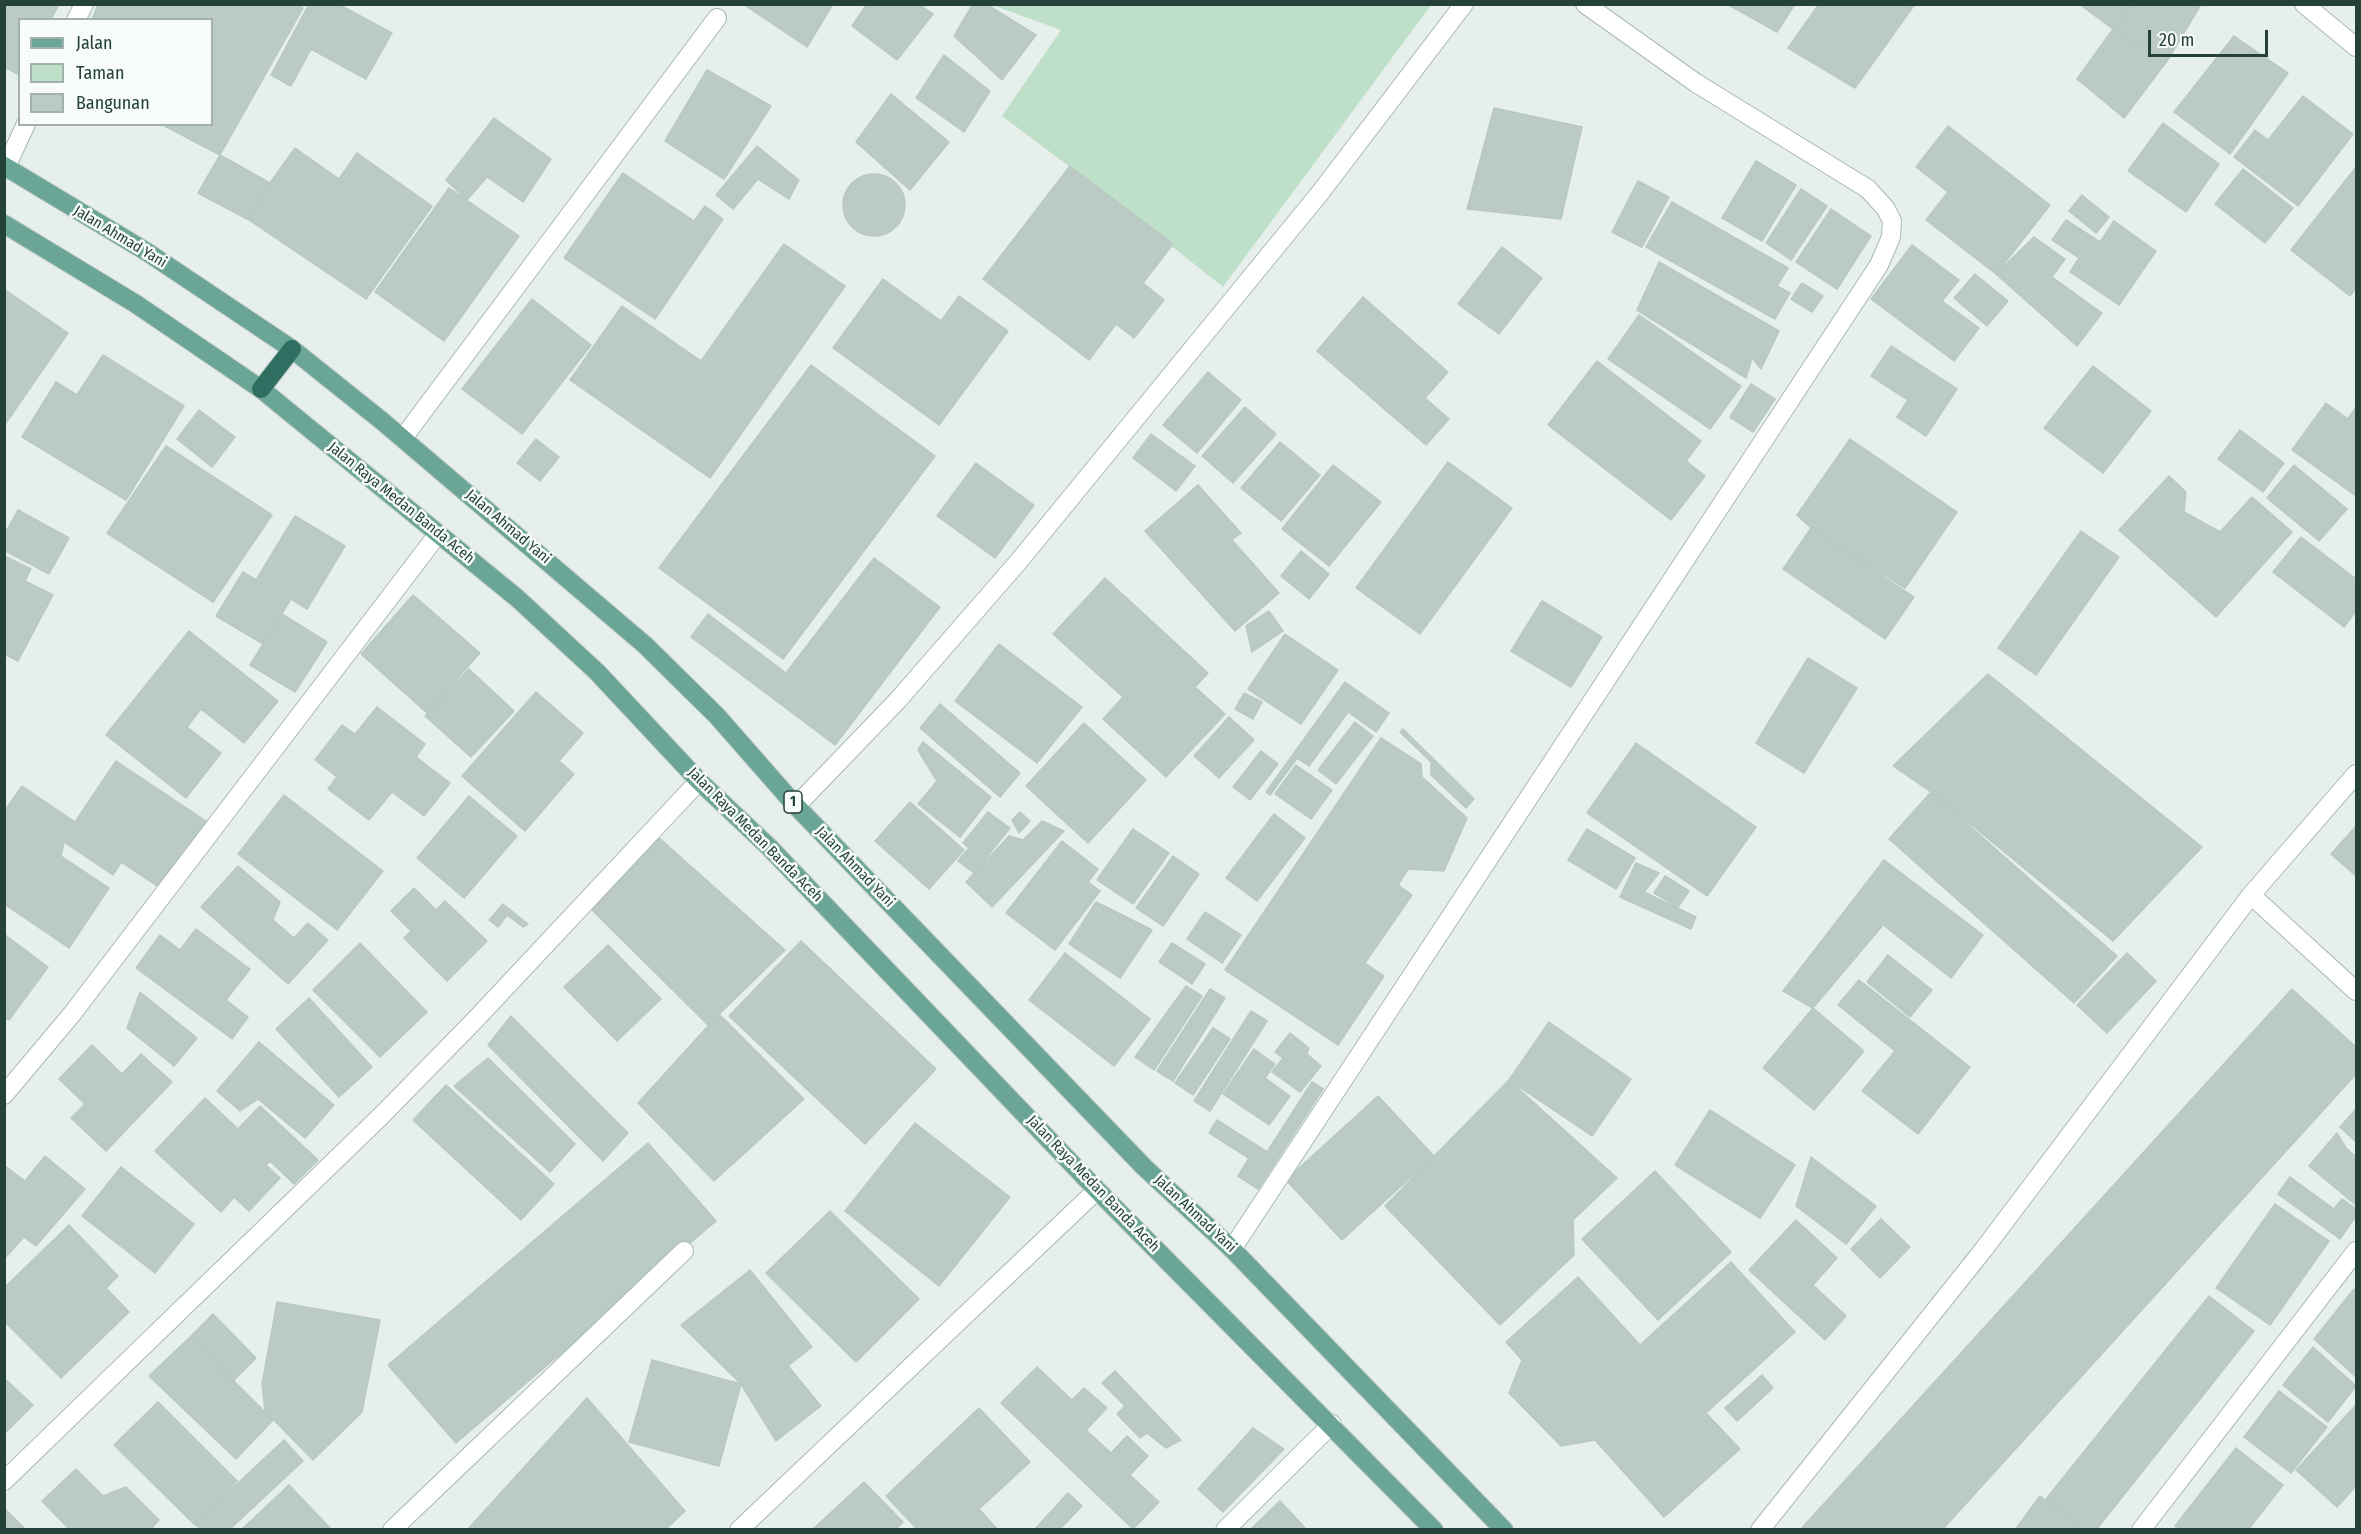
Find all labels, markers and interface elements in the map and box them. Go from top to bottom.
legend [18,18,213,126]
scale bar [2151,18,2271,56]
text: 20 m [2159,29,2194,51]
text: Jalan [76,32,113,54]
text: Taman [76,62,124,84]
text: Bangunan [76,92,150,114]
street label: Jalan Ahmad Yani [70,202,170,272]
street label: Jalan Raya Medan Banda Aceh [324,438,478,568]
street label: Jalan Ahmad Yani [462,486,554,568]
street label: Jalan Raya Medan Banda Aceh [684,764,826,906]
road number: 1 [784,791,802,813]
street label: Jalan Ahmad Yani [812,823,898,911]
street label: Jalan Raya Medan Banda Aceh [1023,1112,1163,1256]
street label: Jalan Ahmad Yani [1150,1171,1240,1257]

